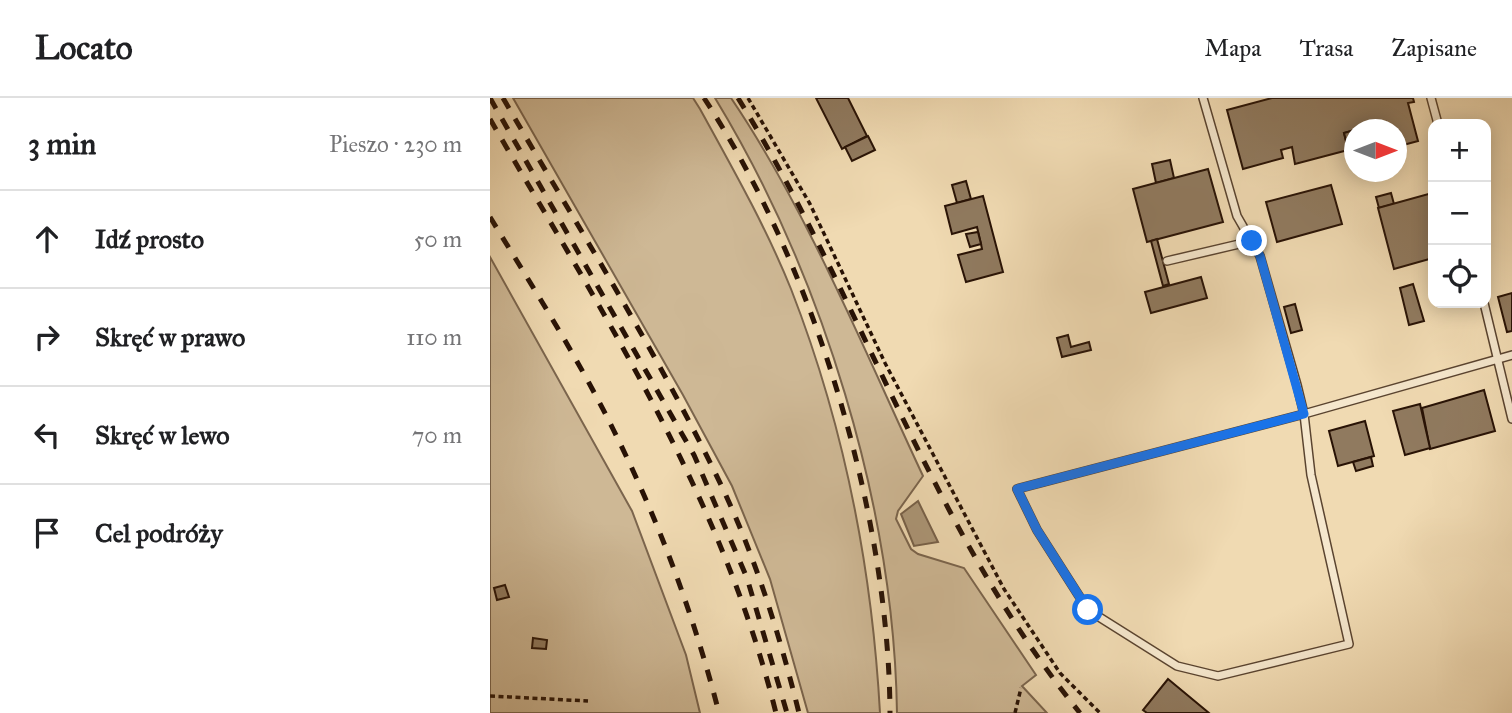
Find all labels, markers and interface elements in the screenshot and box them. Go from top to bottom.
text: Locato [35,28,133,68]
text: Mapa [1204,33,1262,63]
text: Trasa [1300,33,1353,63]
text: Zapisane [1391,33,1477,63]
north arrow [1344,119,1407,182]
map controls [1428,119,1491,308]
button: + [1428,119,1491,182]
text: 3 min [28,126,96,162]
text: Pieszo · 230 m [329,130,462,158]
button: − [1428,182,1491,245]
icon: ahead [28,220,66,258]
text: Idź prosto [95,223,204,255]
text: 50 m [414,225,462,253]
route end [1236,225,1267,256]
button: locate [1428,245,1491,308]
icon: right [28,318,66,356]
text: Skręć w prawo [95,321,245,353]
text: 110 m [406,323,462,351]
icon: left [28,416,66,454]
text: Skręć w lewo [95,419,230,451]
text: 70 m [412,421,462,449]
icon: arrive [28,514,66,552]
text: Cel podróży [95,517,223,549]
route start [1072,594,1103,625]

